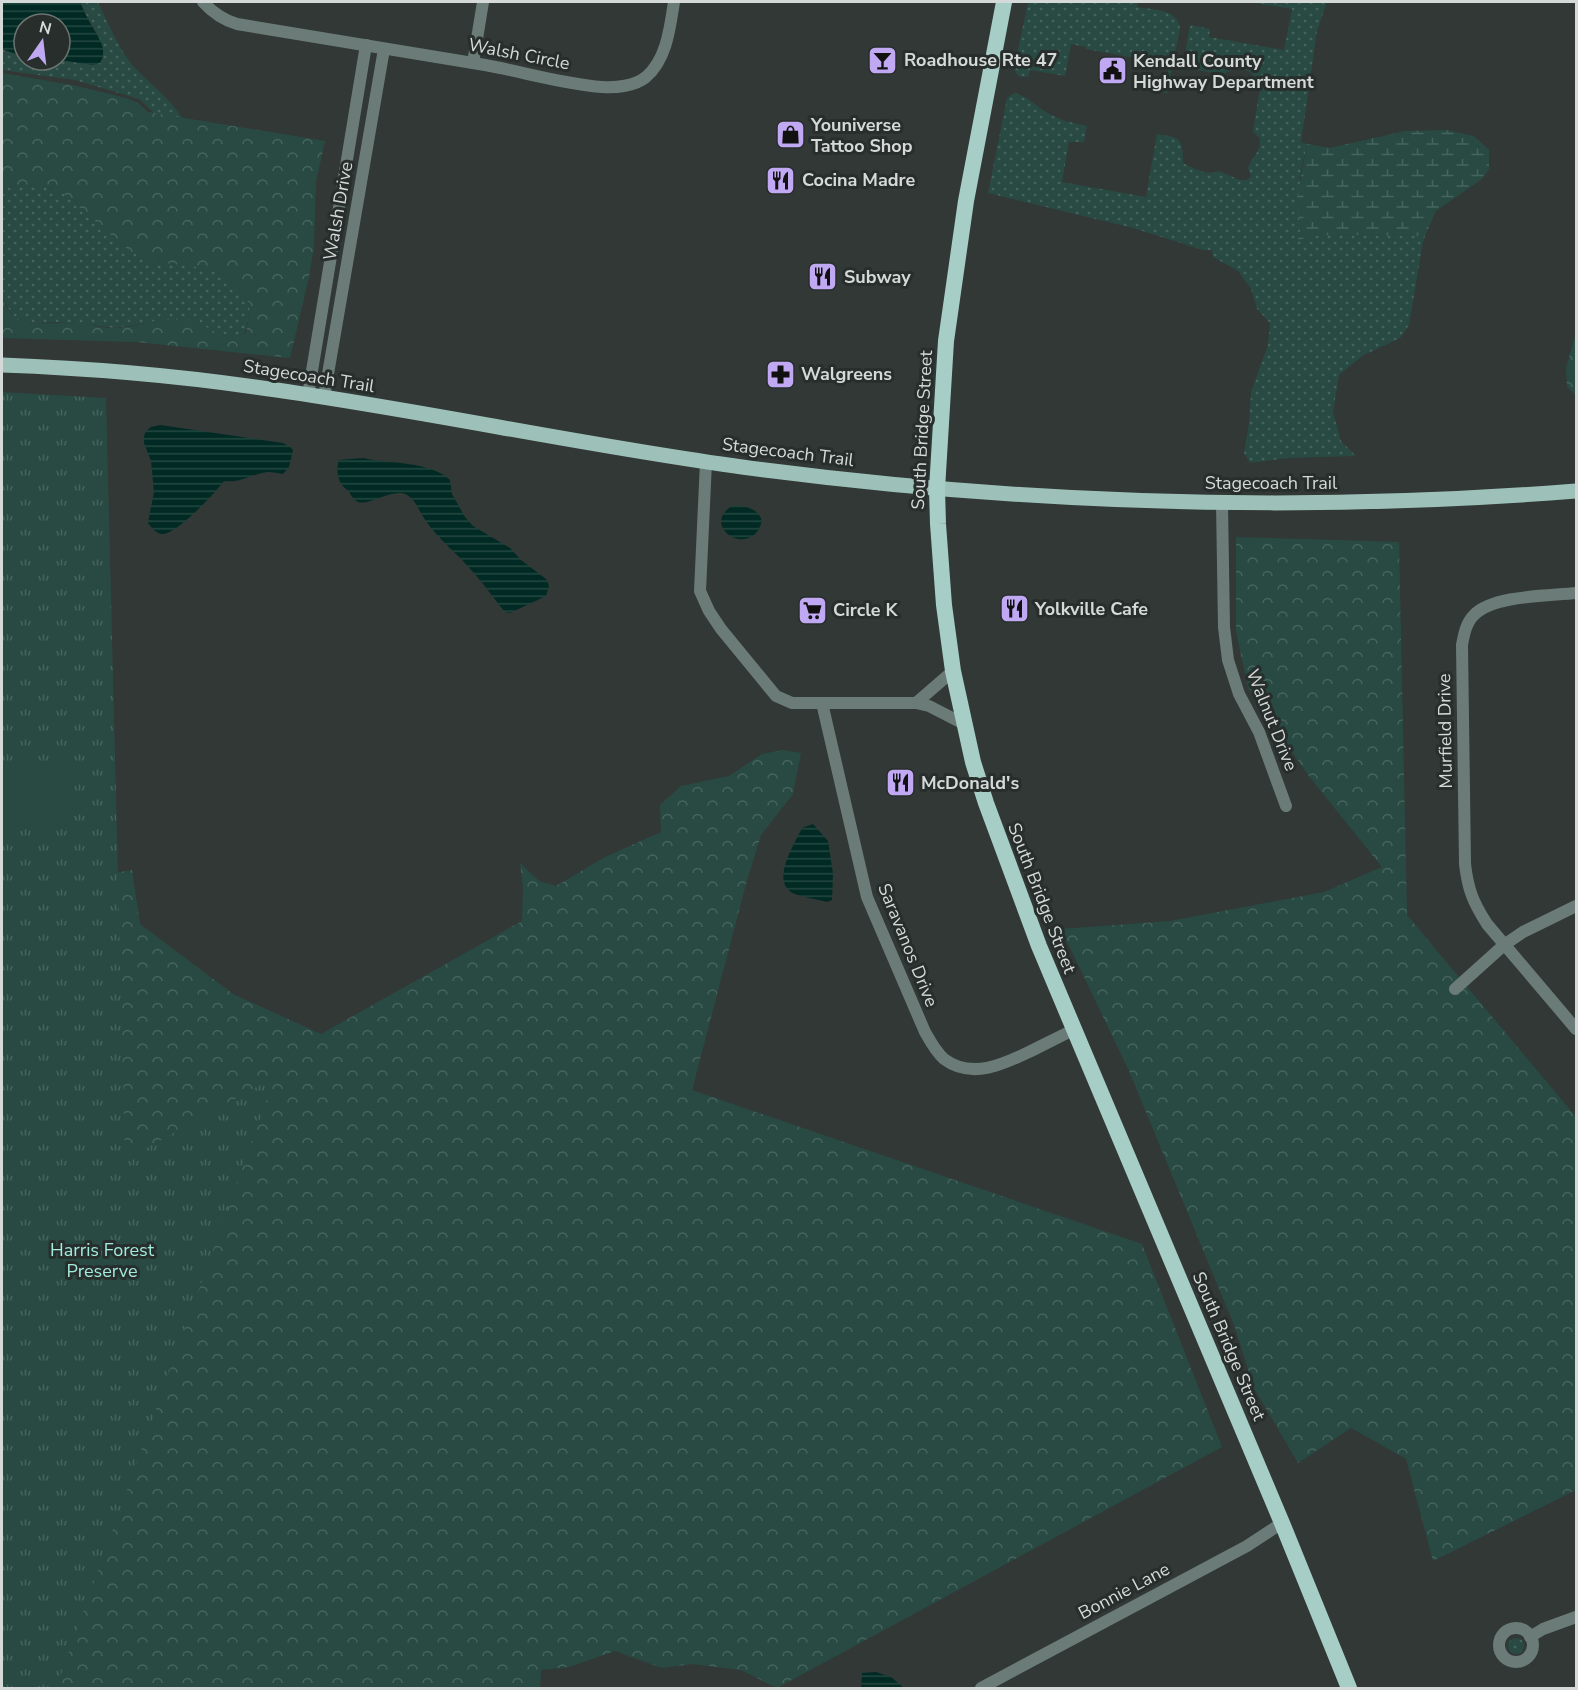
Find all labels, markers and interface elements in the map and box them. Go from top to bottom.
north arrow [12,12,72,72]
text: N [37,16,54,41]
street label: Walsh Circle [466,32,572,76]
bar icon: Roadhouse Rte 47 [867,44,899,76]
place label: Roadhouse Rte 47 [904,48,1057,72]
place label: Kendall County Highway Department [1133,49,1314,94]
public building icon: Kendall County Highway Department [1096,55,1128,87]
place label: Youniverse Tattoo Shop [810,113,913,158]
shop icon: Youniverse Tattoo Shop [774,119,806,151]
street label: Walsh Drive [318,160,358,262]
restaurant icon: Cocina Madre [765,164,797,196]
place label: Cocina Madre [802,168,915,192]
restaurant icon: Subway [807,261,839,293]
place label: Subway [844,265,911,289]
street label: South Bridge Street [906,349,938,510]
street label: Stagecoach Trail [242,354,377,398]
pharmacy icon: Walgreens [764,358,796,390]
place label: Walgreens [801,362,892,386]
street label: Stagecoach Trail [721,432,856,472]
street label: Stagecoach Trail [1205,471,1338,495]
restaurant icon: Yolkville Cafe [998,593,1030,625]
supermarket icon: Circle K [796,594,828,626]
place label: Yolkville Cafe [1034,597,1148,621]
place label: Circle K [833,598,898,622]
street label: Walnut Drive [1241,666,1303,774]
street label: Murfield Drive [1432,673,1458,789]
restaurant icon: McDonald's [884,767,916,799]
place label: McDonald's [921,771,1019,795]
street label: South Bridge Street [1002,819,1082,977]
street label: Saravanos Drive [872,880,944,1010]
park label: Harris Forest Preserve [50,1238,155,1283]
street label: South Bridge Street [1187,1268,1271,1425]
street label: Bonnie Lane [1074,1557,1174,1625]

